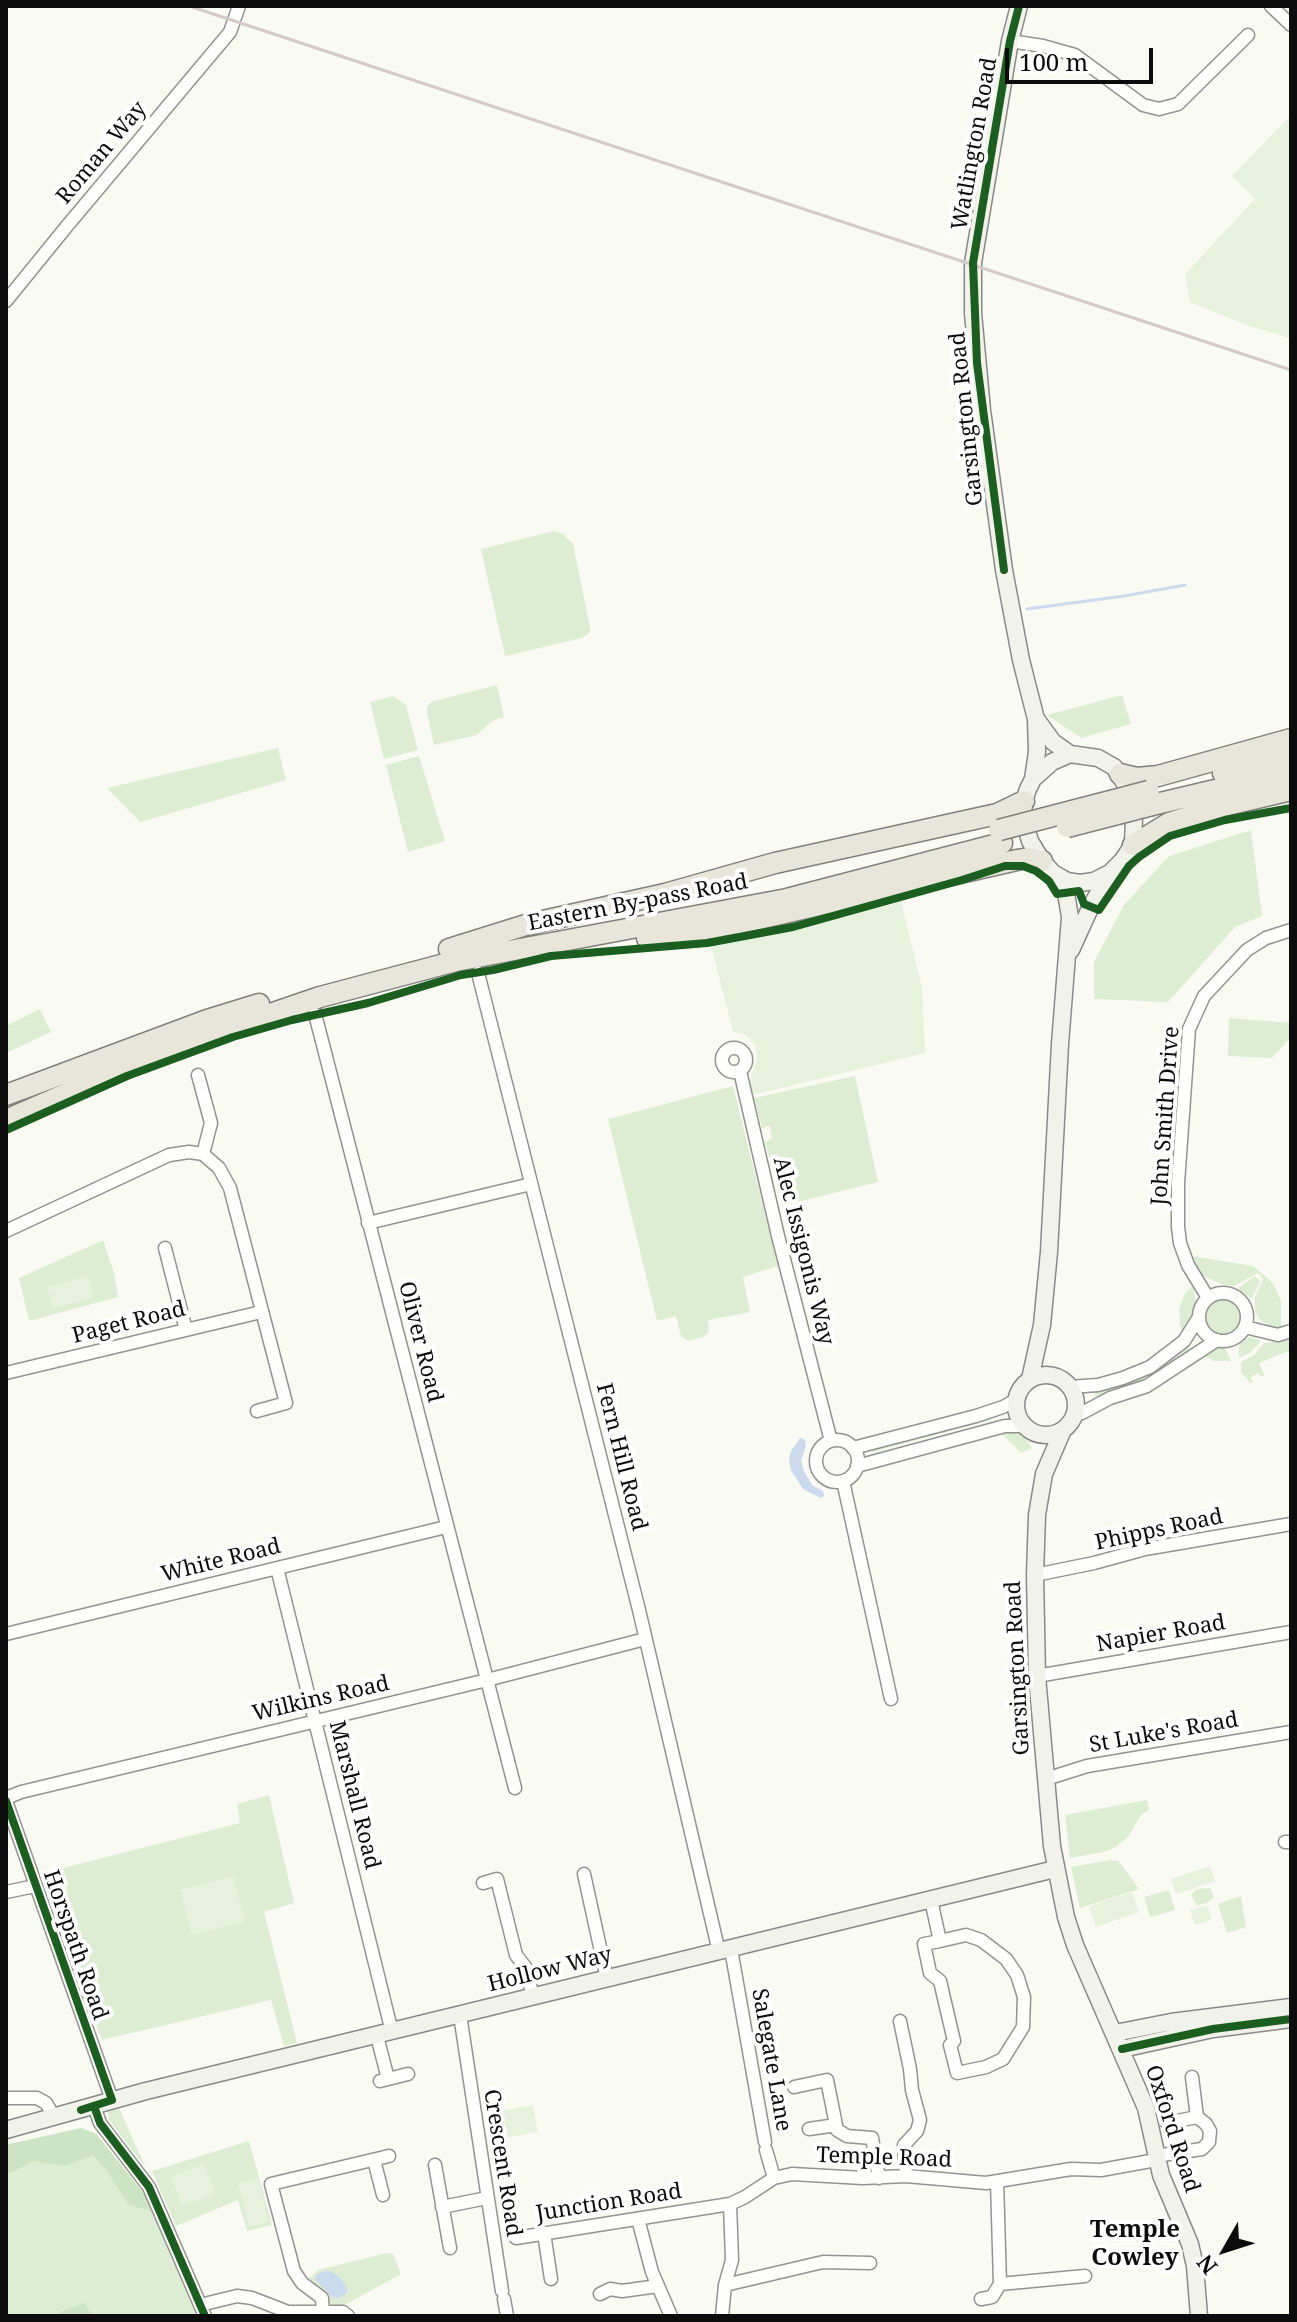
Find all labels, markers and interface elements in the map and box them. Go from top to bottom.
scale bar [1009,32,1157,82]
text: 100 m [1019,45,1088,78]
street label: Watlington Road [947,56,1003,232]
street label: Roman Way [51,96,153,210]
street label: Garsington Road [945,331,989,507]
street label: Eastern By-pass Road [526,869,750,937]
street label: John Smith Drive [1147,1026,1185,1206]
street label: Alec Issigonis Way [767,1154,839,1348]
street label: Oliver Road [392,1279,448,1405]
street label: Paget Road [70,1296,188,1350]
street label: Fern Hill Road [590,1381,652,1533]
street label: Phipps Road [1093,1504,1225,1556]
street label: White Road [158,1533,284,1589]
street label: Garsington Road [1000,1580,1036,1756]
street label: Napier Road [1094,1610,1228,1658]
street label: Wilkins Road [250,1670,392,1728]
street label: St Luke's Road [1087,1707,1241,1759]
street label: Marshall Road [323,1718,385,1872]
street label: Horspath Road [37,1867,113,2023]
street label: Hollow Way [485,1942,615,1998]
street label: Salegate Lane [745,1987,797,2133]
street label: Oxford Road [1139,2062,1205,2196]
street label: Crescent Road [477,2087,527,2239]
street label: Temple Road [816,2142,952,2174]
street label: Junction Road [534,2178,684,2228]
north arrow [1185,2210,1265,2290]
district label: Temple Cowley [1090,2216,1180,2272]
text: N [1189,2249,1223,2281]

